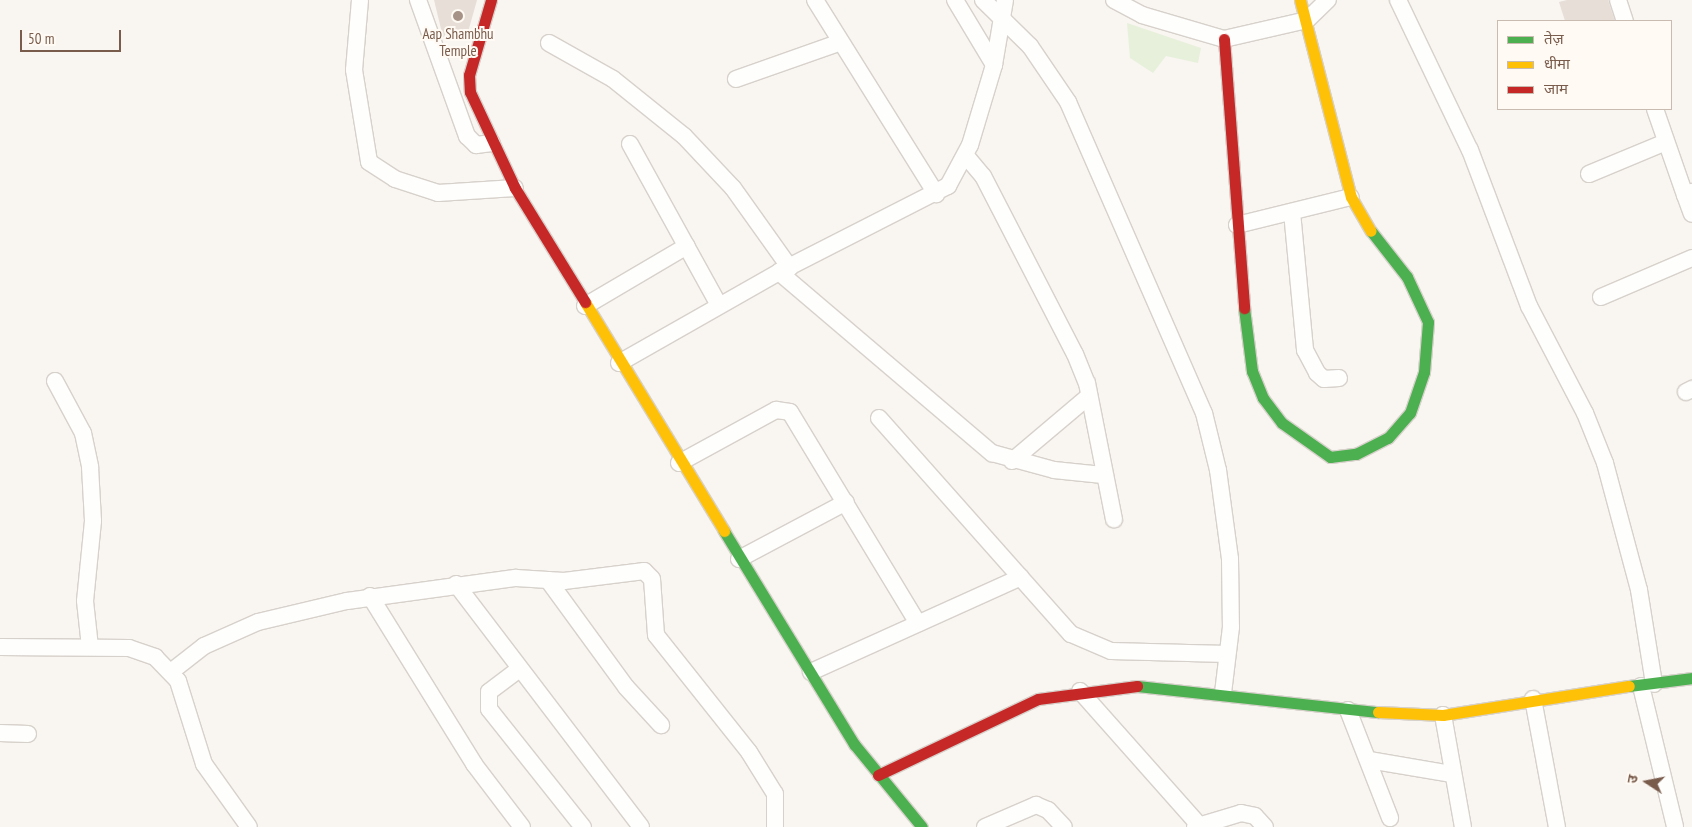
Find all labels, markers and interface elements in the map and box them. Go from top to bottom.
marker: Aap Shambhu Temple [452,10,464,22]
scale bar [22,20,124,52]
legend [1497,20,1672,110]
place label: Aap Shambhu Temple [422,24,494,59]
text: 50 m [28,29,54,48]
text: तेज़ [1544,29,1564,48]
text: धीमा [1544,54,1570,73]
text: जाम [1544,79,1568,98]
north arrow [1622,757,1672,807]
text: उ [1623,773,1642,785]

